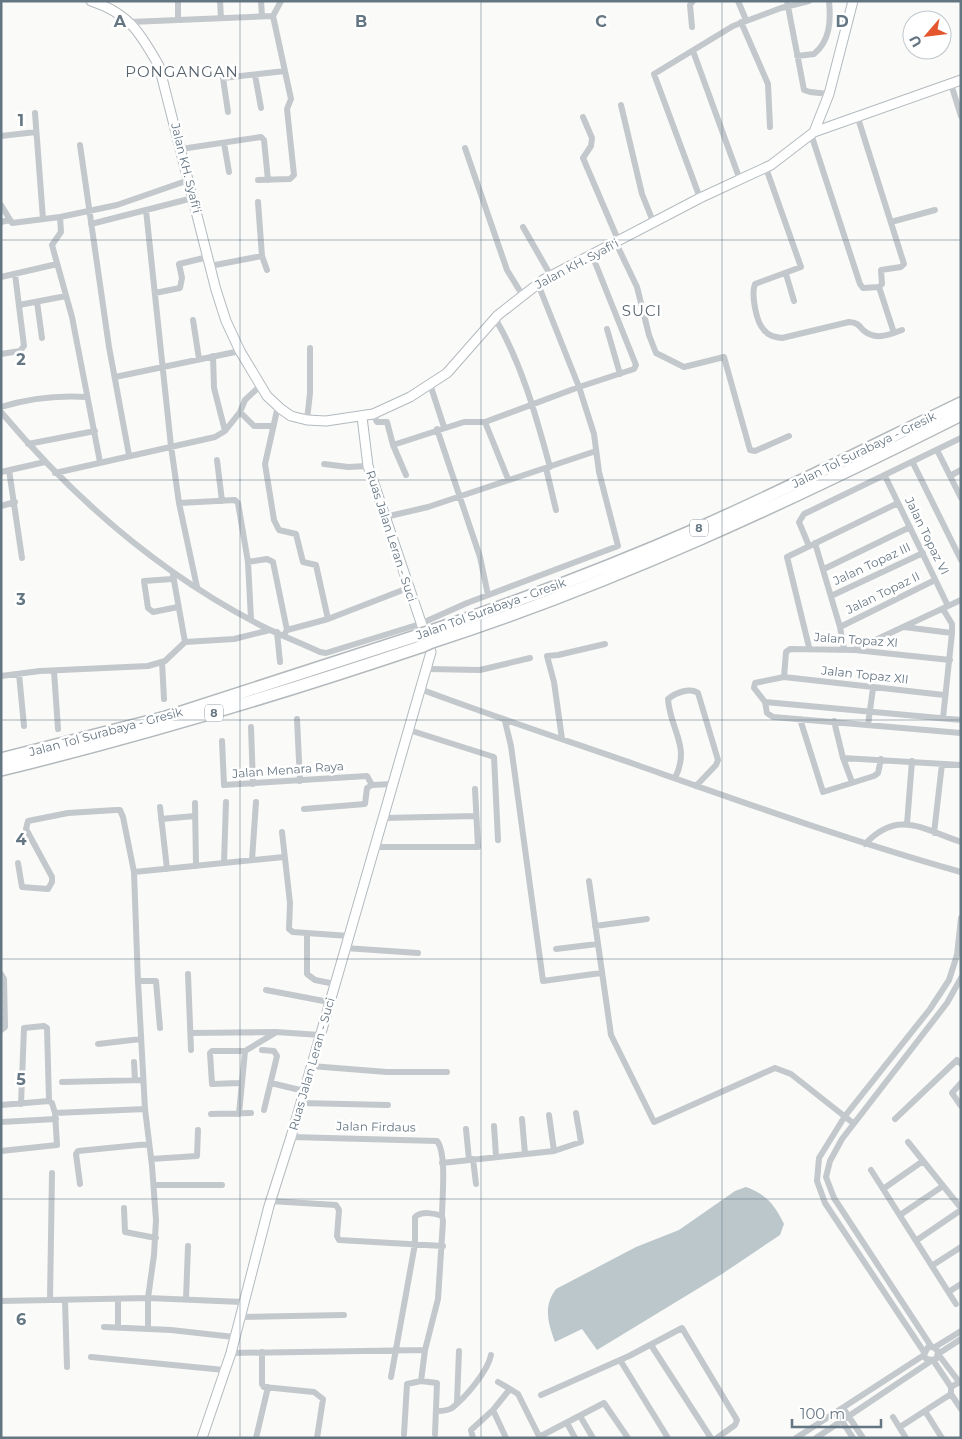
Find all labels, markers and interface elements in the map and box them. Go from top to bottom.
north arrow [902,10,952,60]
text: A [113,12,127,31]
text: B [355,12,367,31]
text: C [595,12,607,31]
text: D [835,12,849,31]
text: U [905,32,926,50]
district label: PONGANGAN [125,62,239,81]
text: 1 [18,111,24,130]
street label: Jalan KH. Syafi'i [168,120,205,214]
street label: Jalan KH. Syafi'i [532,235,621,292]
district label: SUCI [622,301,662,320]
text: 2 [16,350,26,369]
street label: Jalan Tol Surabaya - Gresik [788,408,939,491]
street label: Ruas Jalan Leran - Suci [363,468,420,604]
street label: Jalan Topaz VI [902,494,953,577]
road number: 8 [690,520,708,536]
street label: Jalan Topaz III [830,539,913,588]
street label: Jalan Topaz II [843,568,922,617]
street label: Jalan Tol Surabaya - Gresik [413,574,569,643]
text: 3 [15,590,26,609]
street label: Jalan Topaz XI [813,629,899,650]
street label: Jalan Topaz XII [820,662,909,687]
street label: Jalan Tol Surabaya - Gresik [27,704,185,759]
road number: 8 [205,704,223,721]
street label: Jalan Menara Raya [231,758,344,781]
text: 4 [15,830,27,849]
street label: Ruas Jalan Leran - Suci [285,996,338,1132]
text: 5 [16,1070,26,1089]
street label: Jalan Firdaus [335,1118,416,1135]
text: 6 [16,1310,26,1329]
scale bar [792,1396,881,1428]
text: 100 m [800,1404,845,1423]

